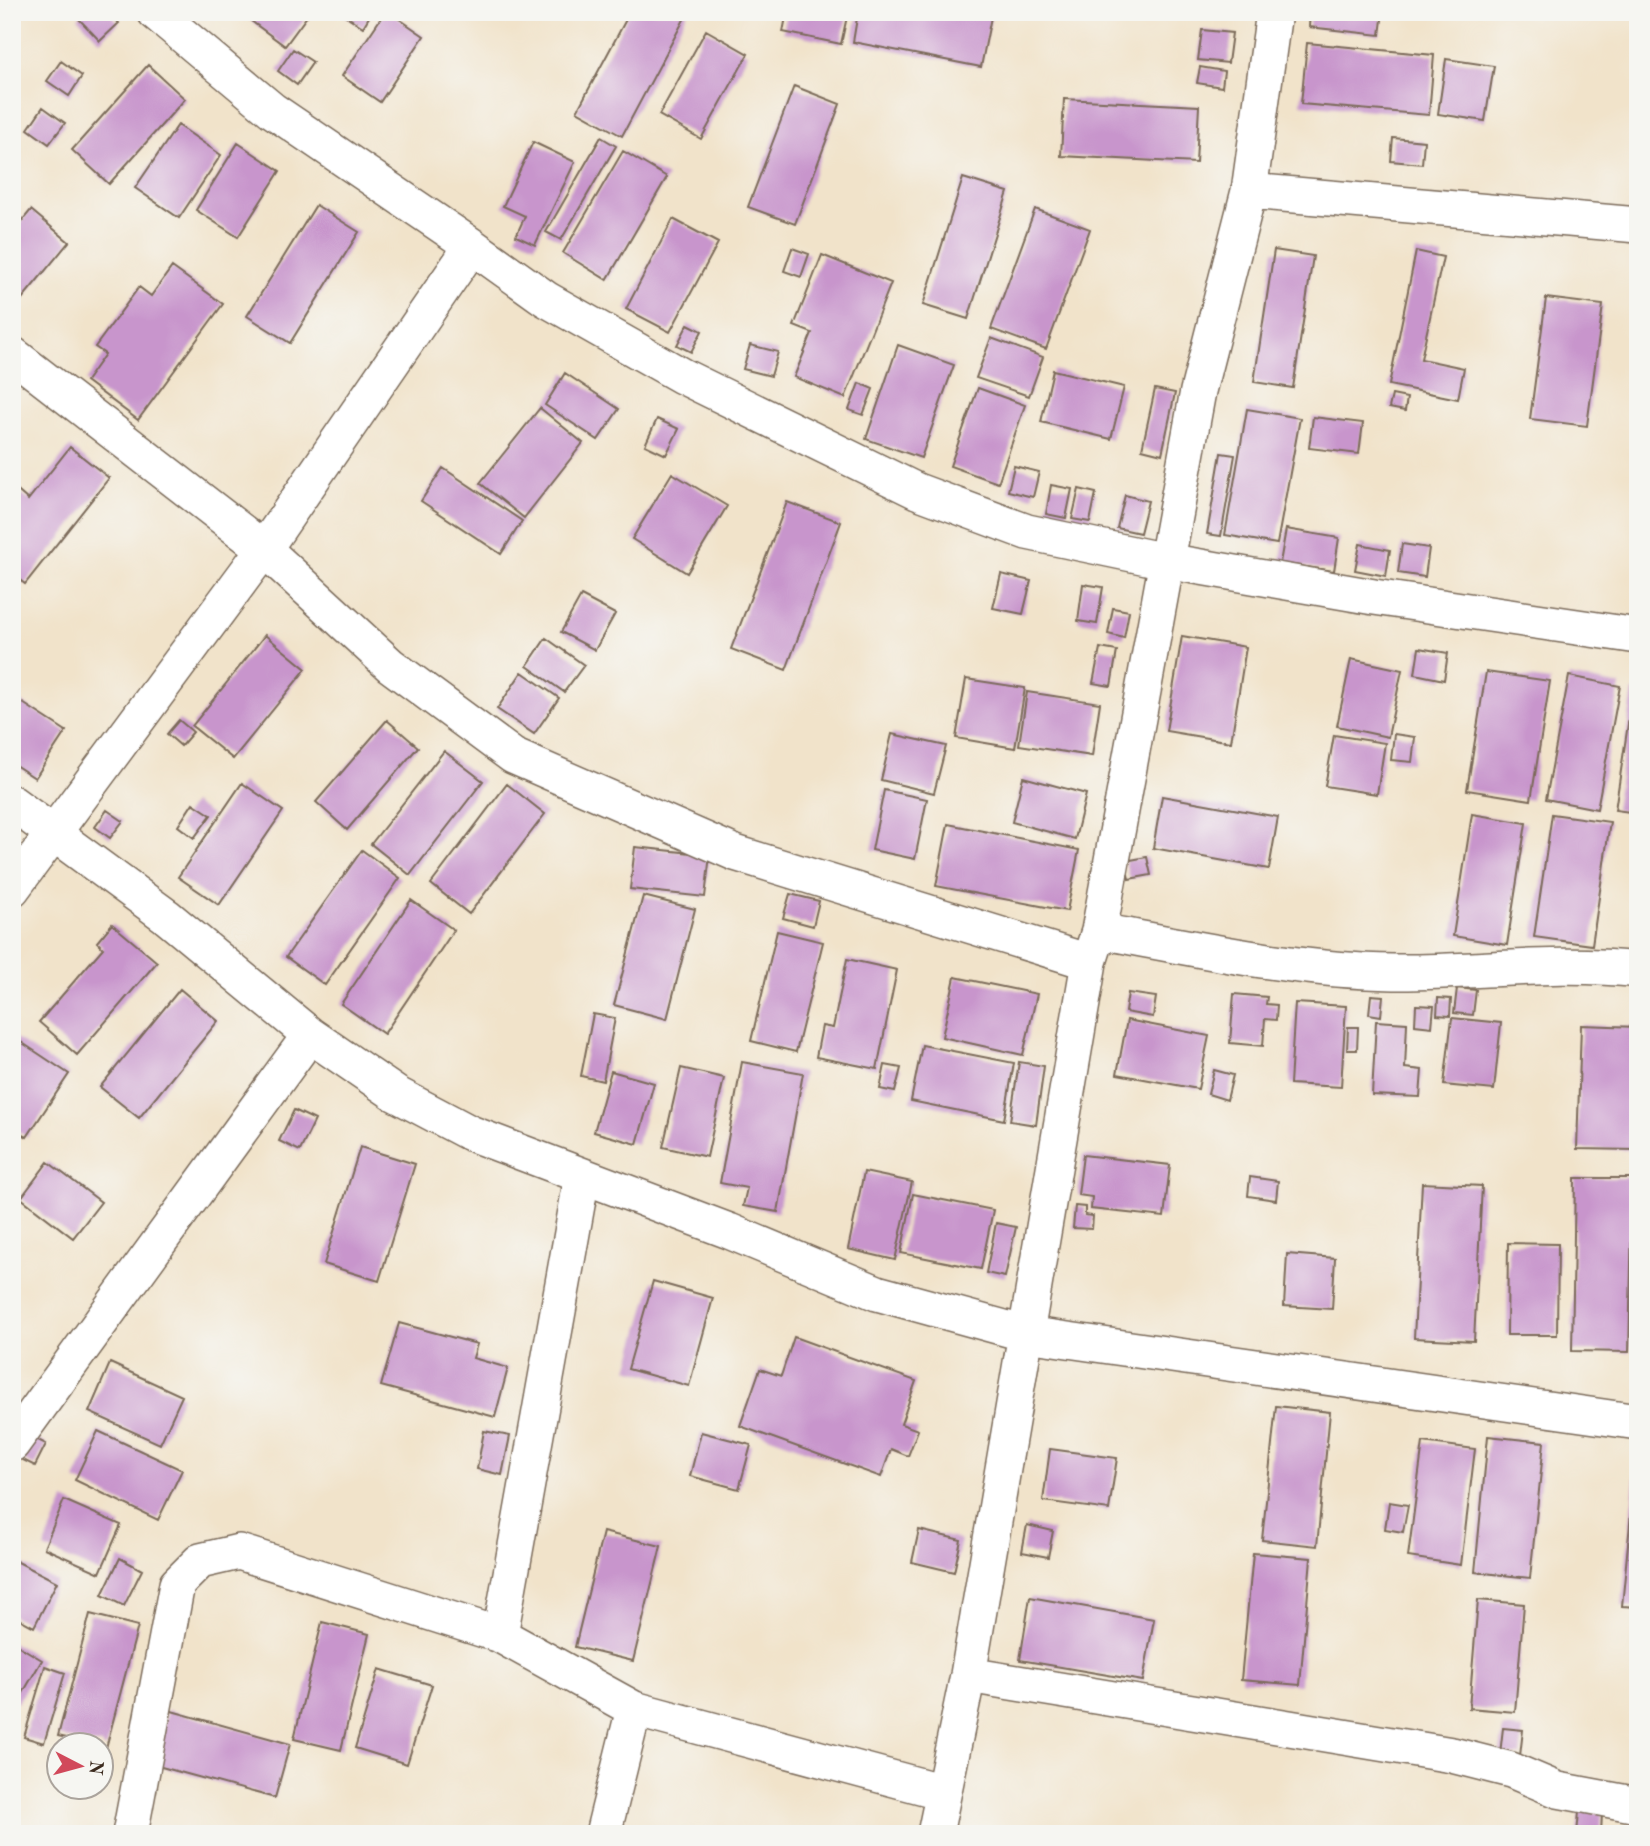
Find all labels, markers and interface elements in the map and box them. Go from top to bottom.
north arrow [46,1730,116,1800]
text: N [84,1759,105,1776]

